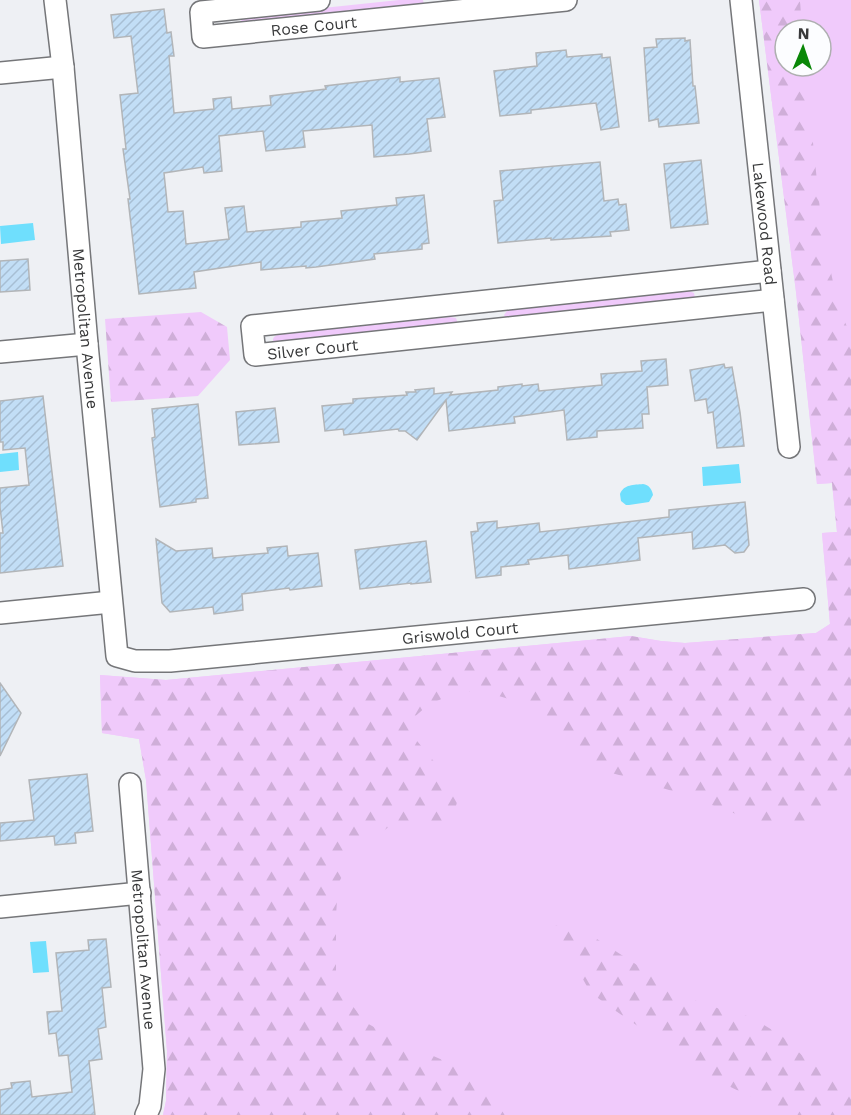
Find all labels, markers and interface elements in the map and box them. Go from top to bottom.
street label: Rose Court [270,12,358,40]
north arrow [773,18,833,78]
text: N [797,24,810,43]
street label: Lakewood Road [749,161,781,286]
street label: Metropolitan Avenue [69,247,103,410]
street label: Silver Court [266,335,359,363]
street label: Griswold Court [401,617,519,648]
street label: Metropolitan Avenue [128,868,160,1030]

